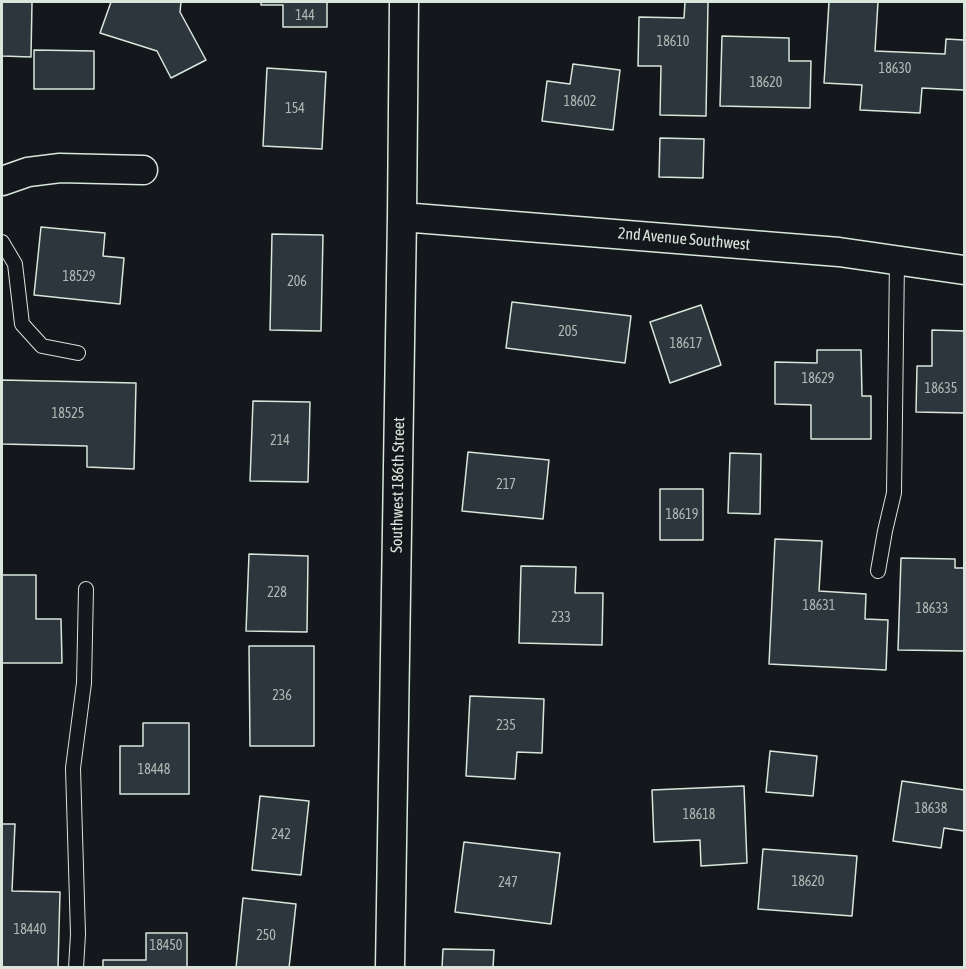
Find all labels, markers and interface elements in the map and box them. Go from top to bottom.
house number: 144 [295,8,315,24]
house number: 18610 [657,34,689,50]
house number: 18630 [879,61,911,77]
house number: 18620 [750,75,782,91]
house number: 18602 [564,94,596,110]
house number: 154 [285,101,305,117]
street label: 2nd Avenue Southwest [617,224,751,254]
house number: 18529 [63,269,95,285]
house number: 206 [287,274,307,290]
house number: 205 [558,324,578,340]
house number: 18617 [670,336,702,352]
house number: 18629 [802,371,834,387]
house number: 18635 [925,381,957,397]
house number: 18525 [52,406,84,422]
street label: Southwest 186th Street [387,417,409,553]
house number: 214 [270,433,290,449]
house number: 217 [496,477,516,493]
house number: 18619 [666,507,698,523]
house number: 228 [267,585,287,601]
house number: 18631 [803,598,835,614]
house number: 18633 [916,601,948,617]
house number: 233 [551,610,571,626]
house number: 236 [272,688,292,704]
house number: 235 [496,718,516,734]
house number: 18448 [138,762,170,778]
house number: 18638 [915,801,947,817]
house number: 18618 [683,807,715,823]
house number: 242 [271,827,291,843]
house number: 18620 [792,874,824,890]
house number: 247 [498,875,518,891]
house number: 18440 [14,922,46,938]
house number: 250 [256,928,276,944]
house number: 18450 [150,938,182,954]

